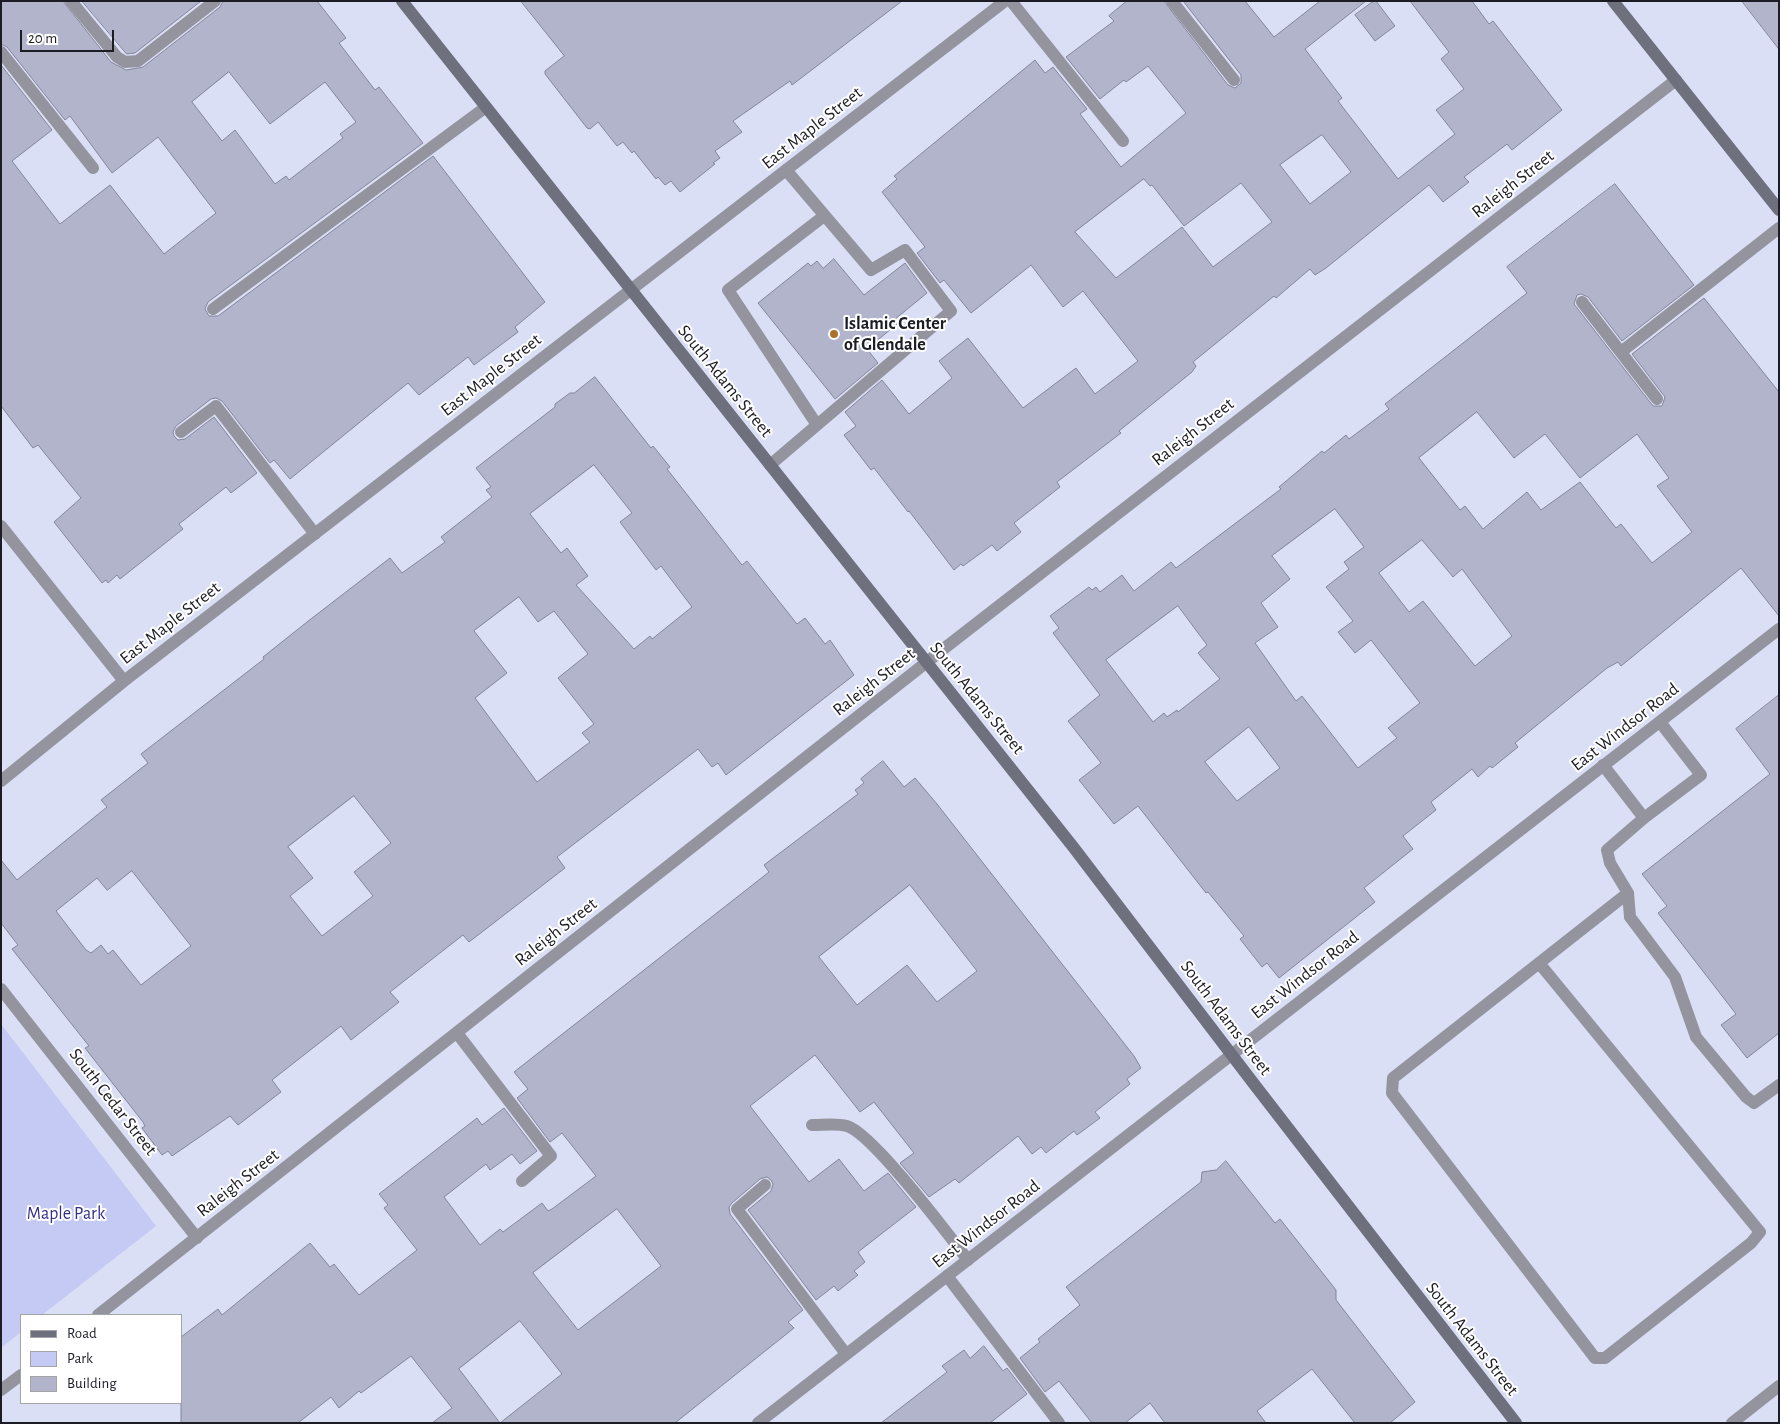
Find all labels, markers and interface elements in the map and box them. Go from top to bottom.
scale bar [22,20,116,52]
text: 20 m [28,31,57,46]
street label: East Maple Street [757,82,867,174]
street label: Raleigh Street [1468,145,1558,223]
place label: Islamic Center of Glendale [844,313,946,356]
street label: South Adams Street [673,321,777,441]
marker: Islamic Center of Glendale [828,328,840,340]
street label: East Maple Street [436,329,546,421]
street label: Raleigh Street [1148,393,1238,471]
street label: East Maple Street [115,577,225,669]
street label: South Adams Street [925,638,1029,758]
street label: Raleigh Street [829,643,919,721]
street label: East Windsor Road [1567,678,1683,776]
street label: Raleigh Street [511,893,601,971]
street label: East Windsor Road [1247,926,1363,1024]
street label: South Adams Street [1176,956,1276,1080]
street label: South Cedar Street [64,1044,162,1160]
street label: Raleigh Street [193,1144,283,1222]
street label: East Windsor Road [928,1175,1044,1273]
park label: Maple Park [27,1203,105,1225]
street label: South Adams Street [1421,1278,1523,1400]
legend [20,1314,182,1404]
text: Road [67,1326,97,1341]
text: Park [67,1351,93,1366]
text: Building [67,1376,117,1391]

